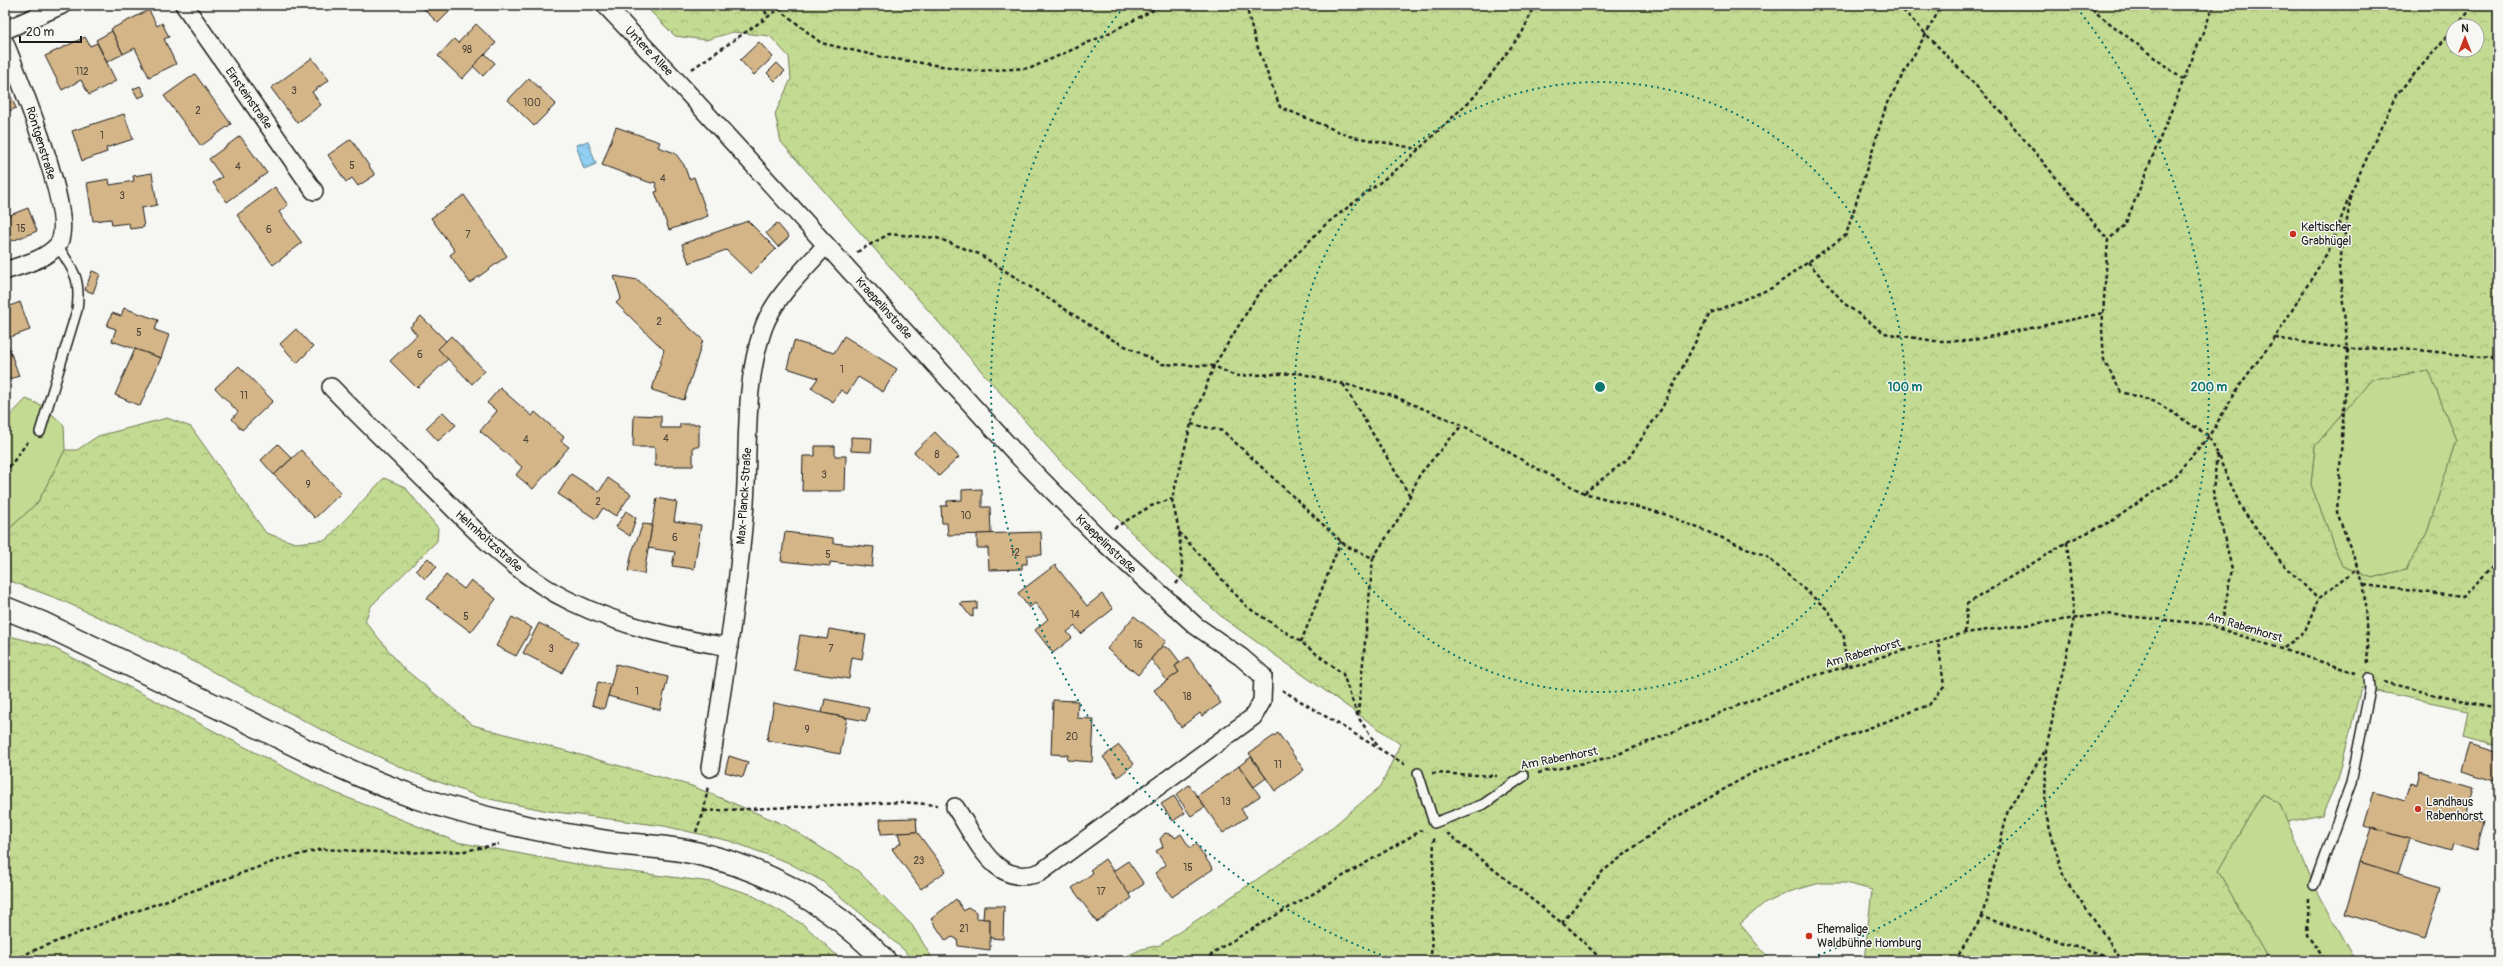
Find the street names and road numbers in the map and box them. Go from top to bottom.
street label: Untere Allee [621,23,676,79]
street label: Einsteinstraße [222,64,275,132]
street label: Röntgenstraße [22,105,59,182]
street label: Kraepelinstraße [852,274,916,343]
street label: Max-Planck-Straße [734,447,755,545]
street label: Helmholtzstraße [452,507,525,575]
street label: Kraepelinstraße [1072,512,1139,577]
street label: Am Rabenhorst [2205,609,2285,646]
street label: Am Rabenhorst [1823,635,1903,671]
street label: Am Rabenhorst [1519,744,1599,773]

